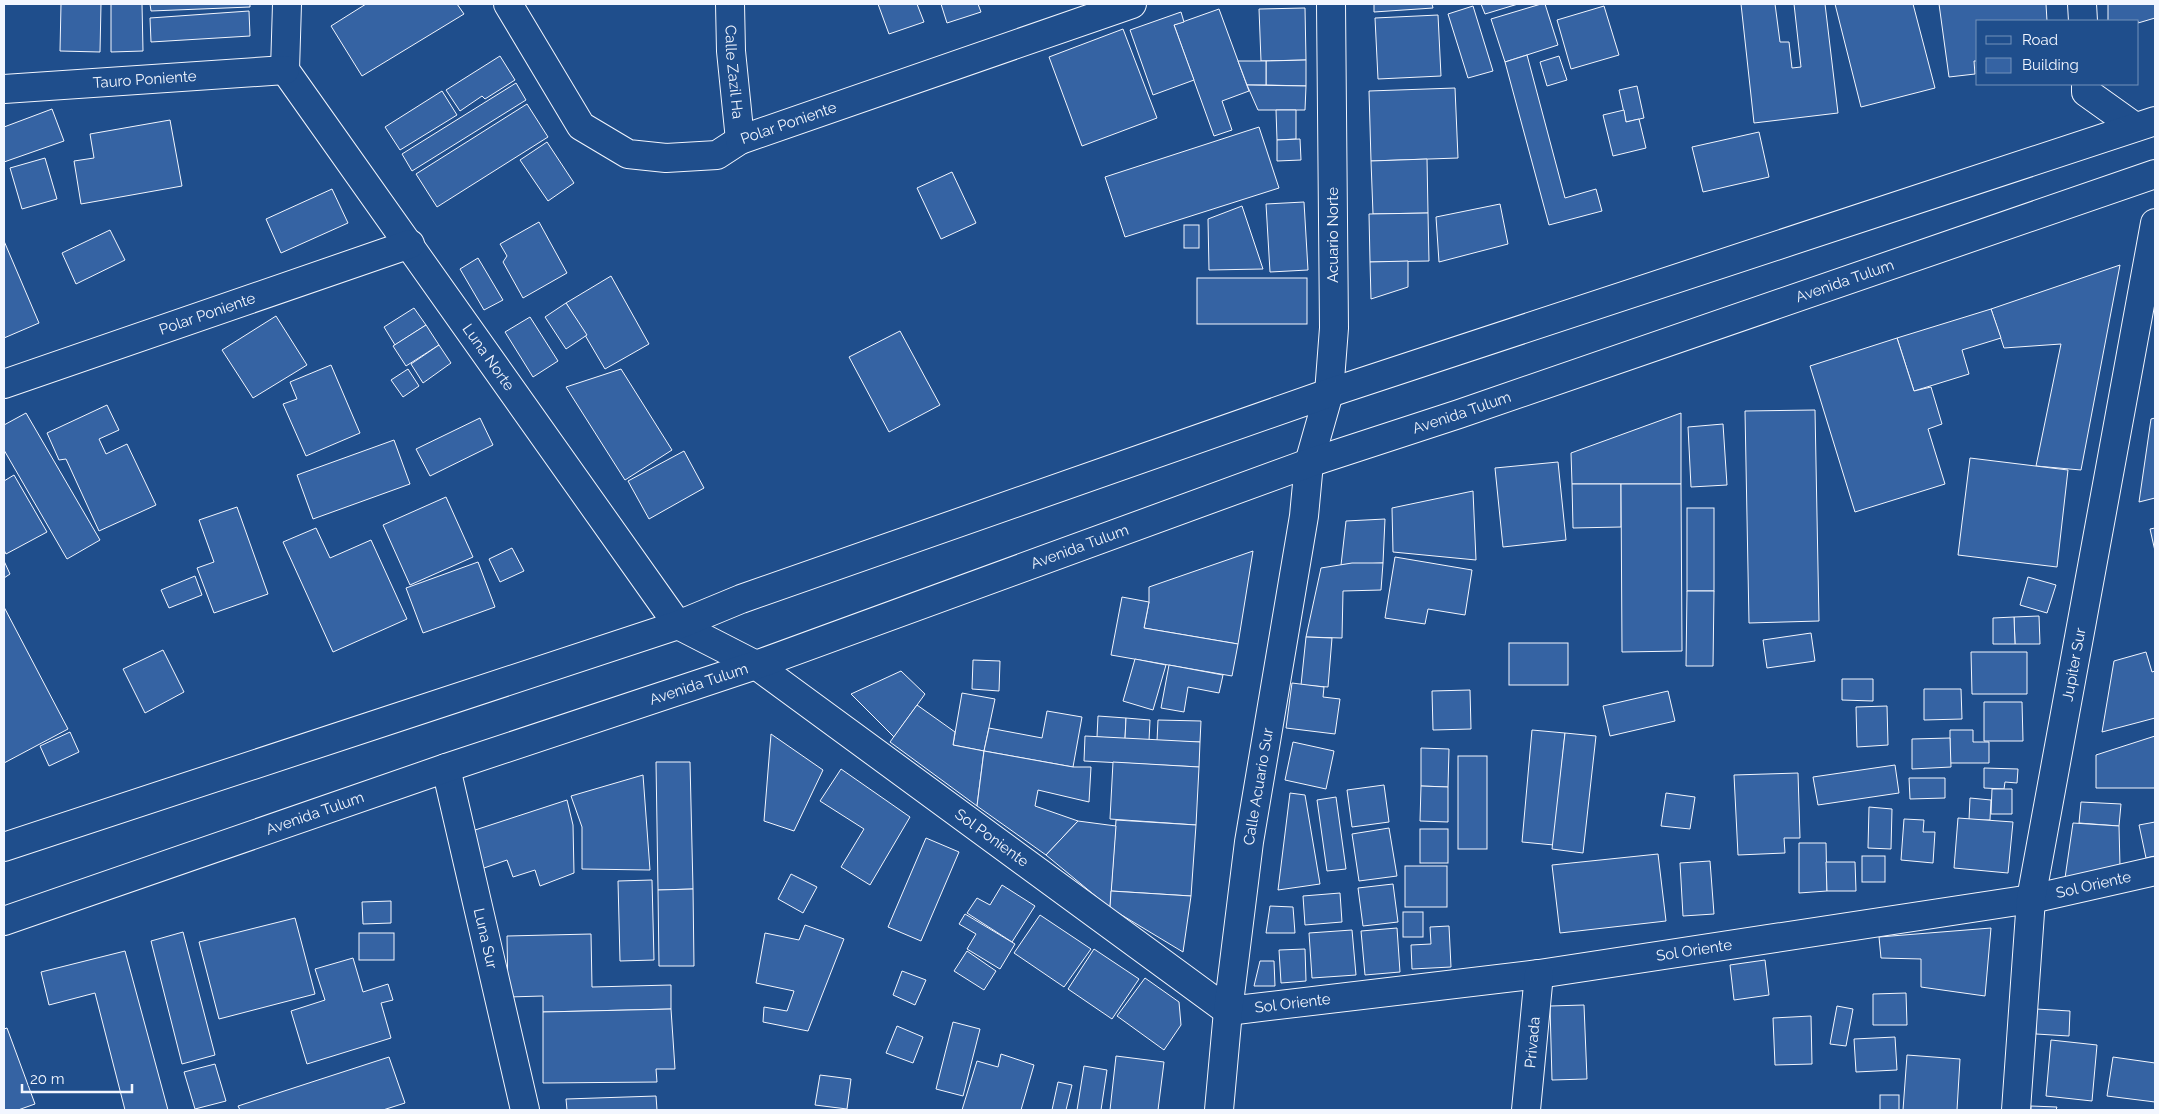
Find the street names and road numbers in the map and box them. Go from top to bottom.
street label: Calle Zazil Ha [721,25,747,120]
street label: Tauro Poniente [92,67,197,92]
street label: Polar Poniente [738,98,839,148]
street label: Acuario Norte [1324,187,1342,283]
street label: Avenida Tulum [1793,256,1896,306]
street label: Polar Poniente [157,289,258,339]
street label: Luna Norte [459,320,518,394]
street label: Avenida Tulum [1410,388,1513,438]
street label: Avenida Tulum [1028,521,1131,573]
street label: Jupiter Sur [2058,626,2090,703]
street label: Avenida Tulum [647,659,750,709]
street label: Calle Acuario Sur [1240,726,1277,847]
street label: Avenida Tulum [263,788,366,839]
street label: Sol Poniente [951,805,1032,871]
street label: Sol Oriente [2054,868,2133,902]
street label: Luna Sur [470,906,501,971]
street label: Sol Oriente [1655,936,1733,965]
street label: Sol Oriente [1254,990,1332,1017]
street label: Privada [1521,1016,1544,1069]

